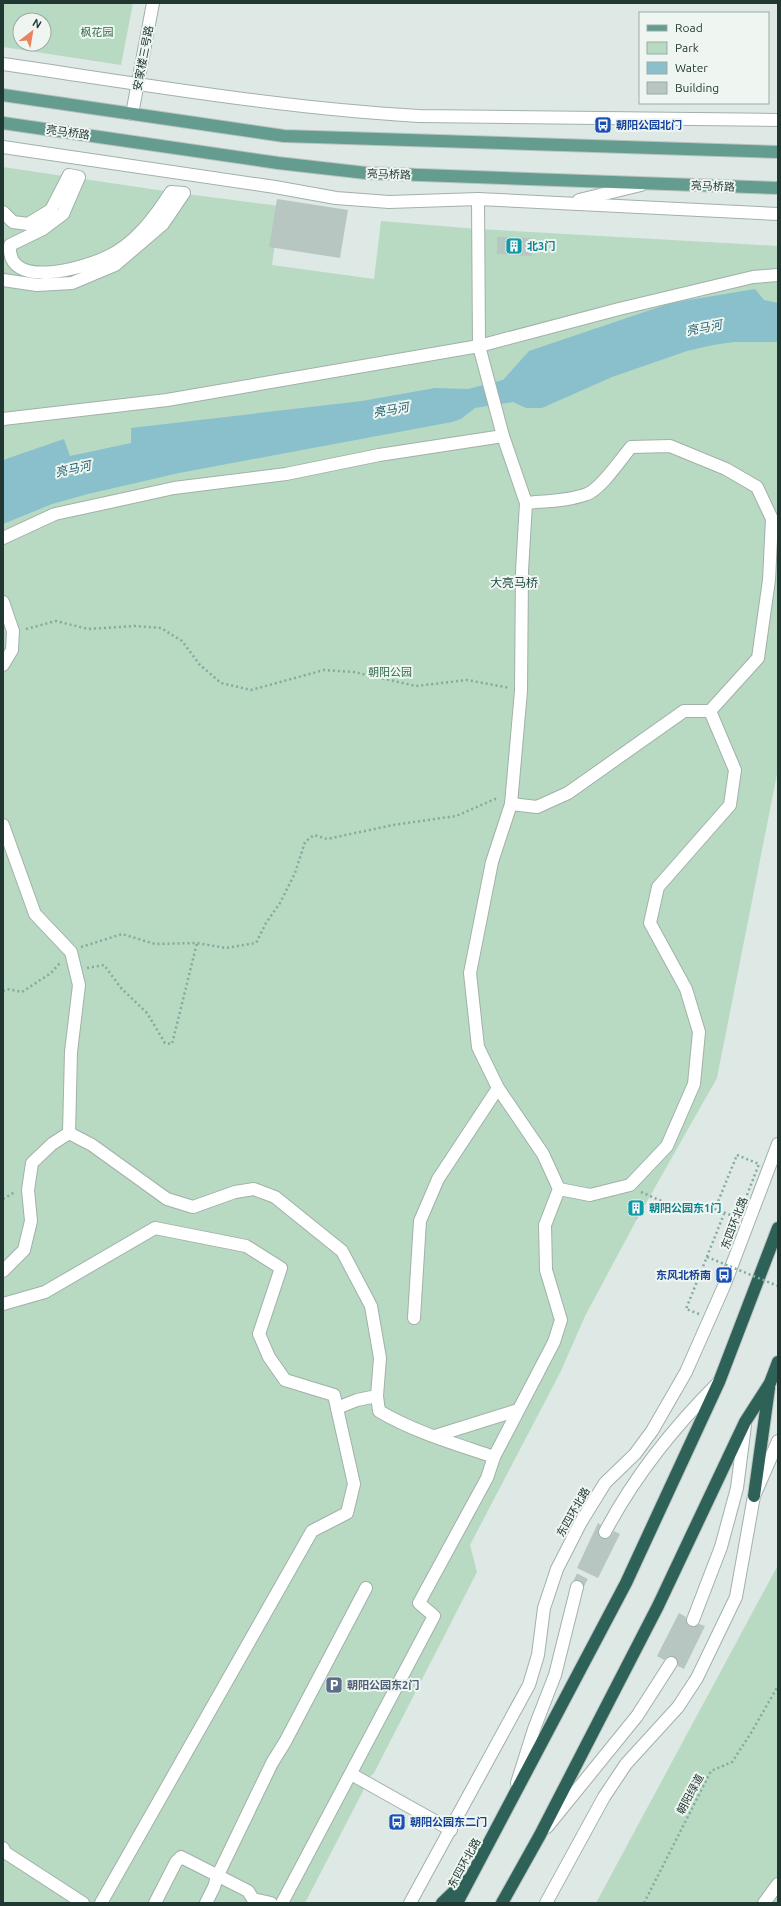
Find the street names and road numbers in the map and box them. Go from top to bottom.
street label: 安家楼三号路 [131,24,155,92]
street label: 亮马桥路 [45,123,91,141]
street label: 亮马桥路 [367,167,411,181]
street label: 亮马桥路 [691,179,735,193]
street label: 东四环北路 [719,1195,749,1251]
street label: 东四环北路 [554,1485,592,1539]
street label: 朝阳绿道 [674,1772,706,1816]
street label: 东四环北路 [445,1836,483,1890]

